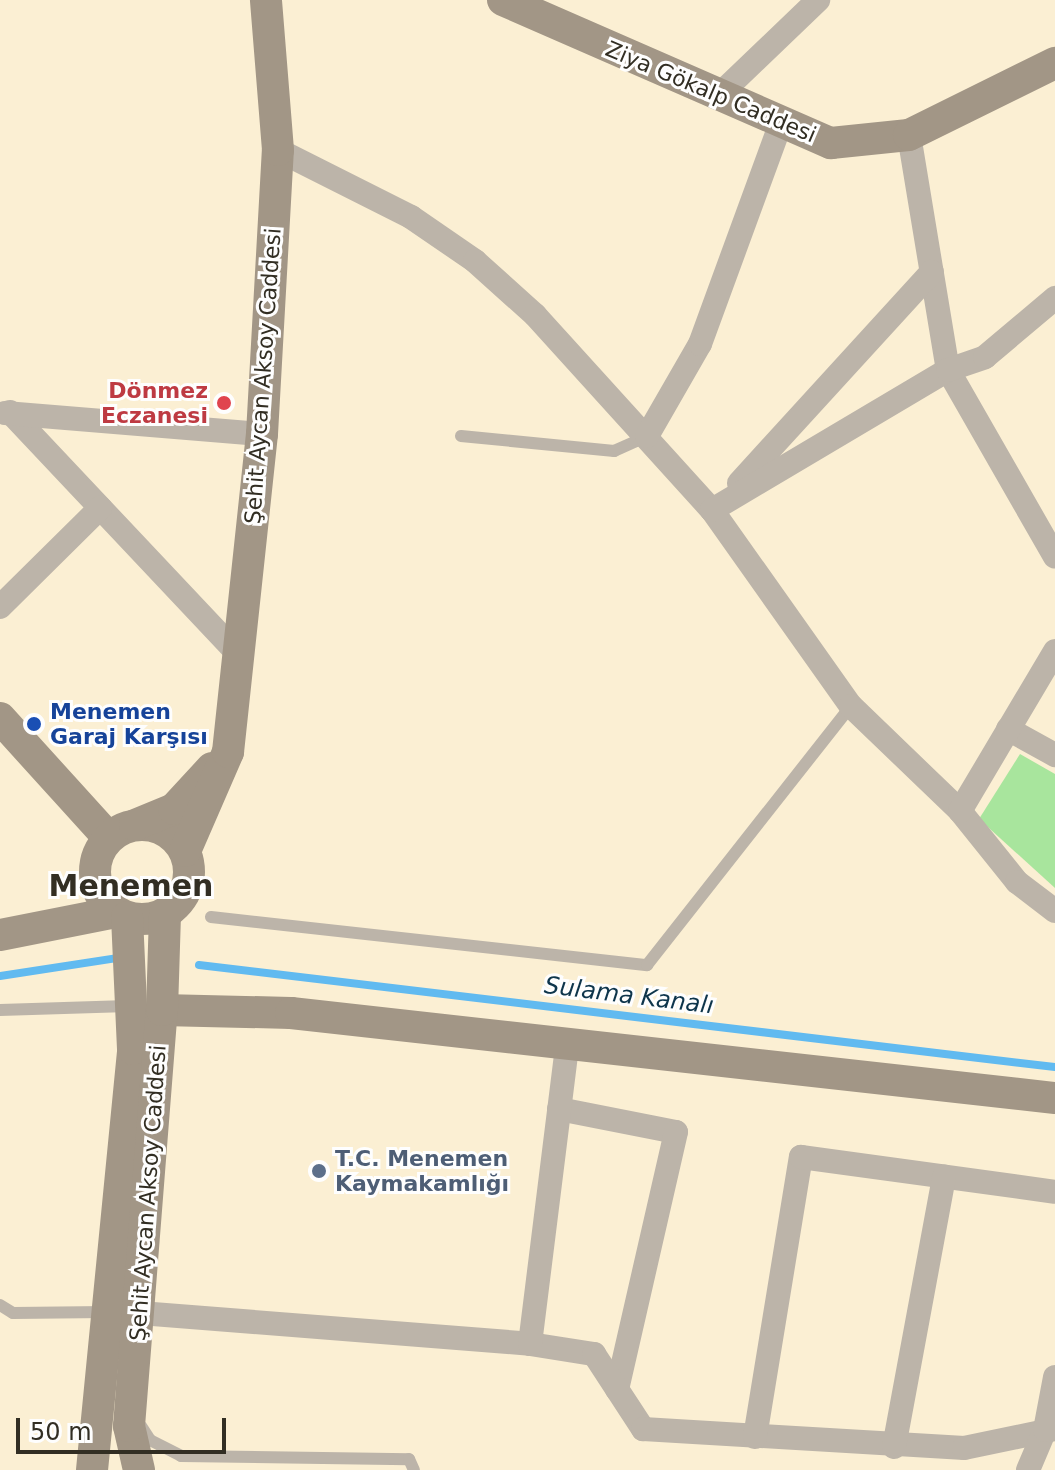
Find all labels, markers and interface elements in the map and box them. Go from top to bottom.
street label: Ziya Gökalp Caddesi [602,36,820,148]
street label: Şehit Aycan Aksoy Caddesi [239,227,287,525]
place label: Dönmez Eczanesi [101,377,208,428]
marker: Dönmez Eczanesi [215,394,233,412]
place label: Menemen Garaj Karşısı [50,698,208,750]
marker: Menemen Garaj Karşısı [25,715,43,733]
district label: Menemen [49,868,213,904]
water label: Sulama Kanalı [543,971,715,1021]
street label: Şehit Aycan Aksoy Caddesi [124,1044,172,1342]
place label: T.C. Menemen Kaymakamlığı [335,1145,509,1196]
marker: T.C. Menemen Kaymakamlığı [310,1162,328,1180]
scale bar [20,1402,230,1452]
text: 50 m [30,1418,92,1446]

